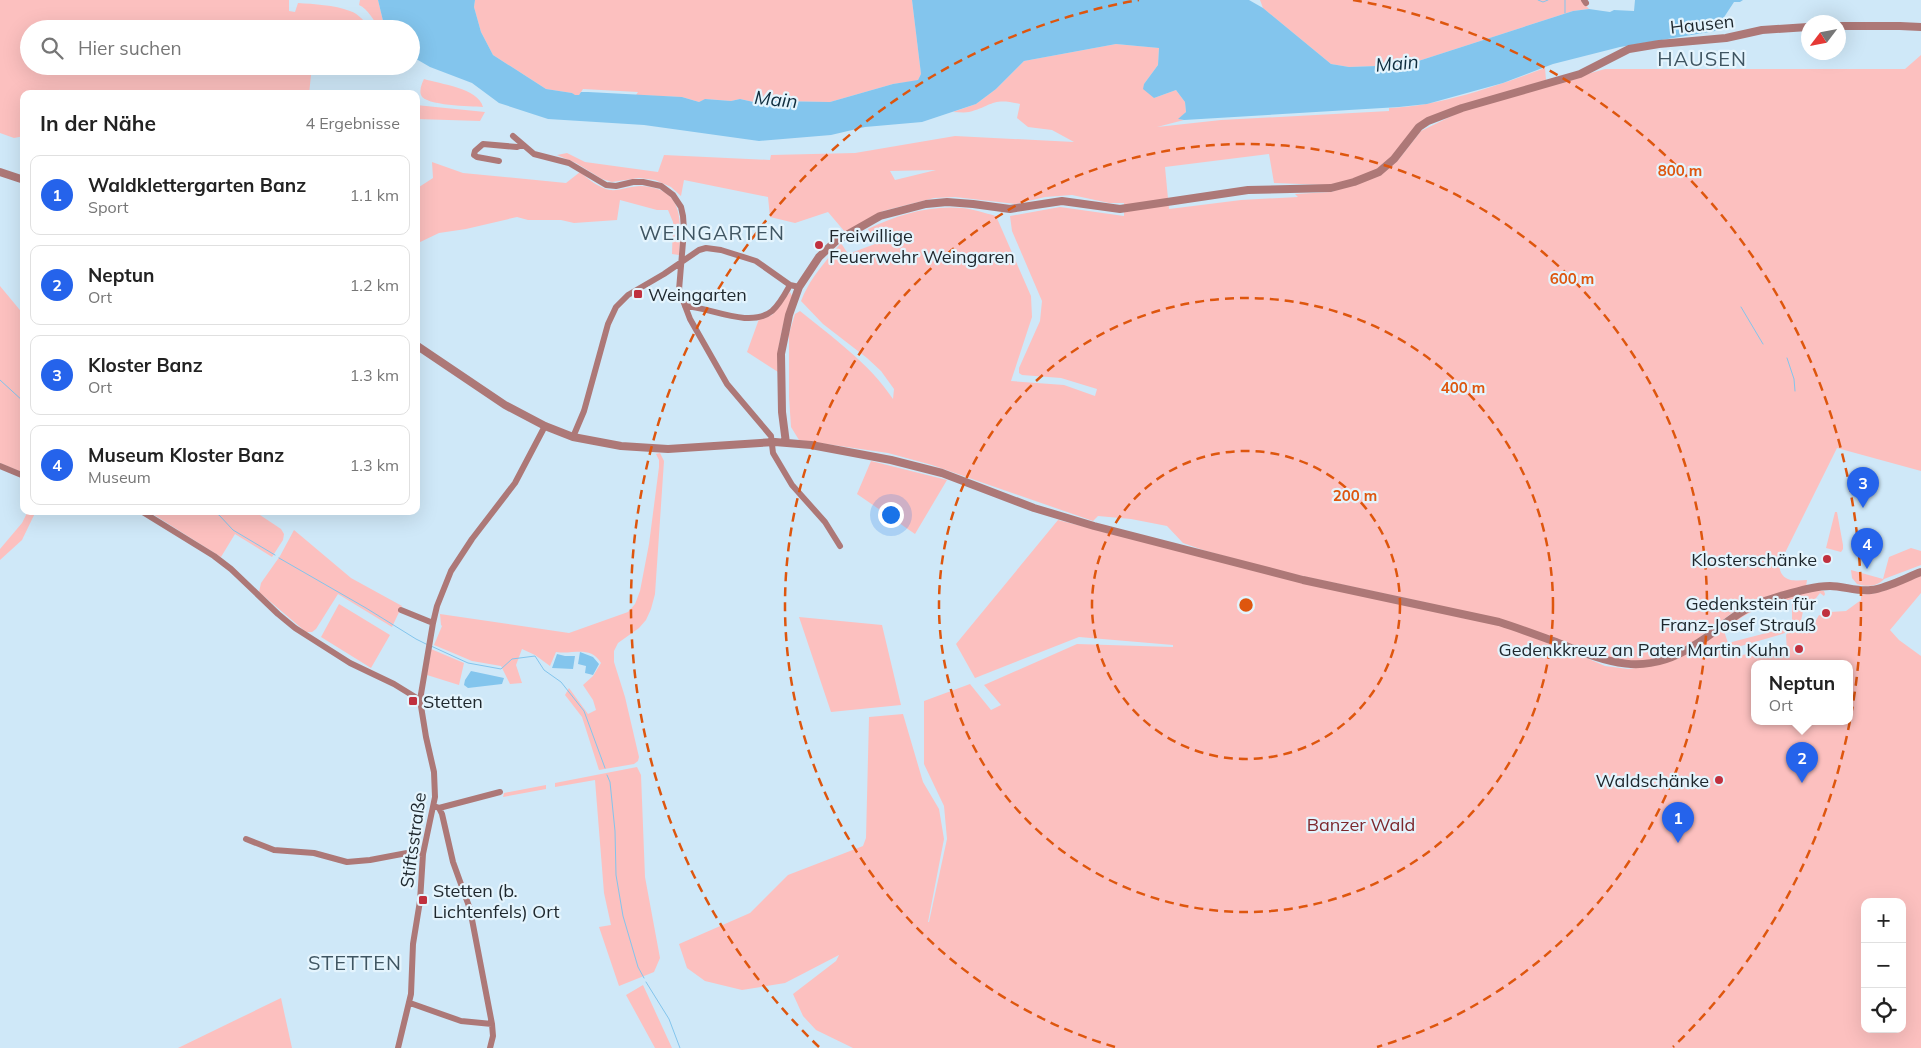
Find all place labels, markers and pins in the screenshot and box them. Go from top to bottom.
place label: Freiwillige Feuerwehr Weingaren [829,224,1015,268]
marker: Freiwillige Feuerwehr Weingaren [813,239,825,251]
place label: Weingarten [648,283,747,306]
marker: Weingarten [632,288,644,300]
pin: 3 [1847,467,1879,508]
pin: 4 [1851,528,1883,569]
place label: Klosterschänke [1691,548,1817,571]
marker: Klosterschänke [1821,553,1833,565]
place label: Gedenkstein für Franz-Josef Strauß [1660,592,1816,636]
centre of rings [1237,596,1255,614]
marker: Gedenkstein für Franz-Josef Strauß [1820,607,1832,619]
place label: Gedenkkreuz an Pater Martin Kuhn [1499,638,1789,661]
marker: Gedenkkreuz an Pater Martin Kuhn [1793,643,1805,655]
place label: Stetten [423,690,483,713]
marker: Stetten [407,695,419,707]
pin: 2 [1786,742,1818,783]
place label: Waldschänke [1596,769,1709,792]
marker: Waldschänke [1713,774,1725,786]
pin: 1 [1662,802,1694,843]
place label: Stetten (b. Lichtenfels) Ort [433,879,560,923]
marker: Stetten (b. Lichtenfels) Ort [417,894,429,906]

